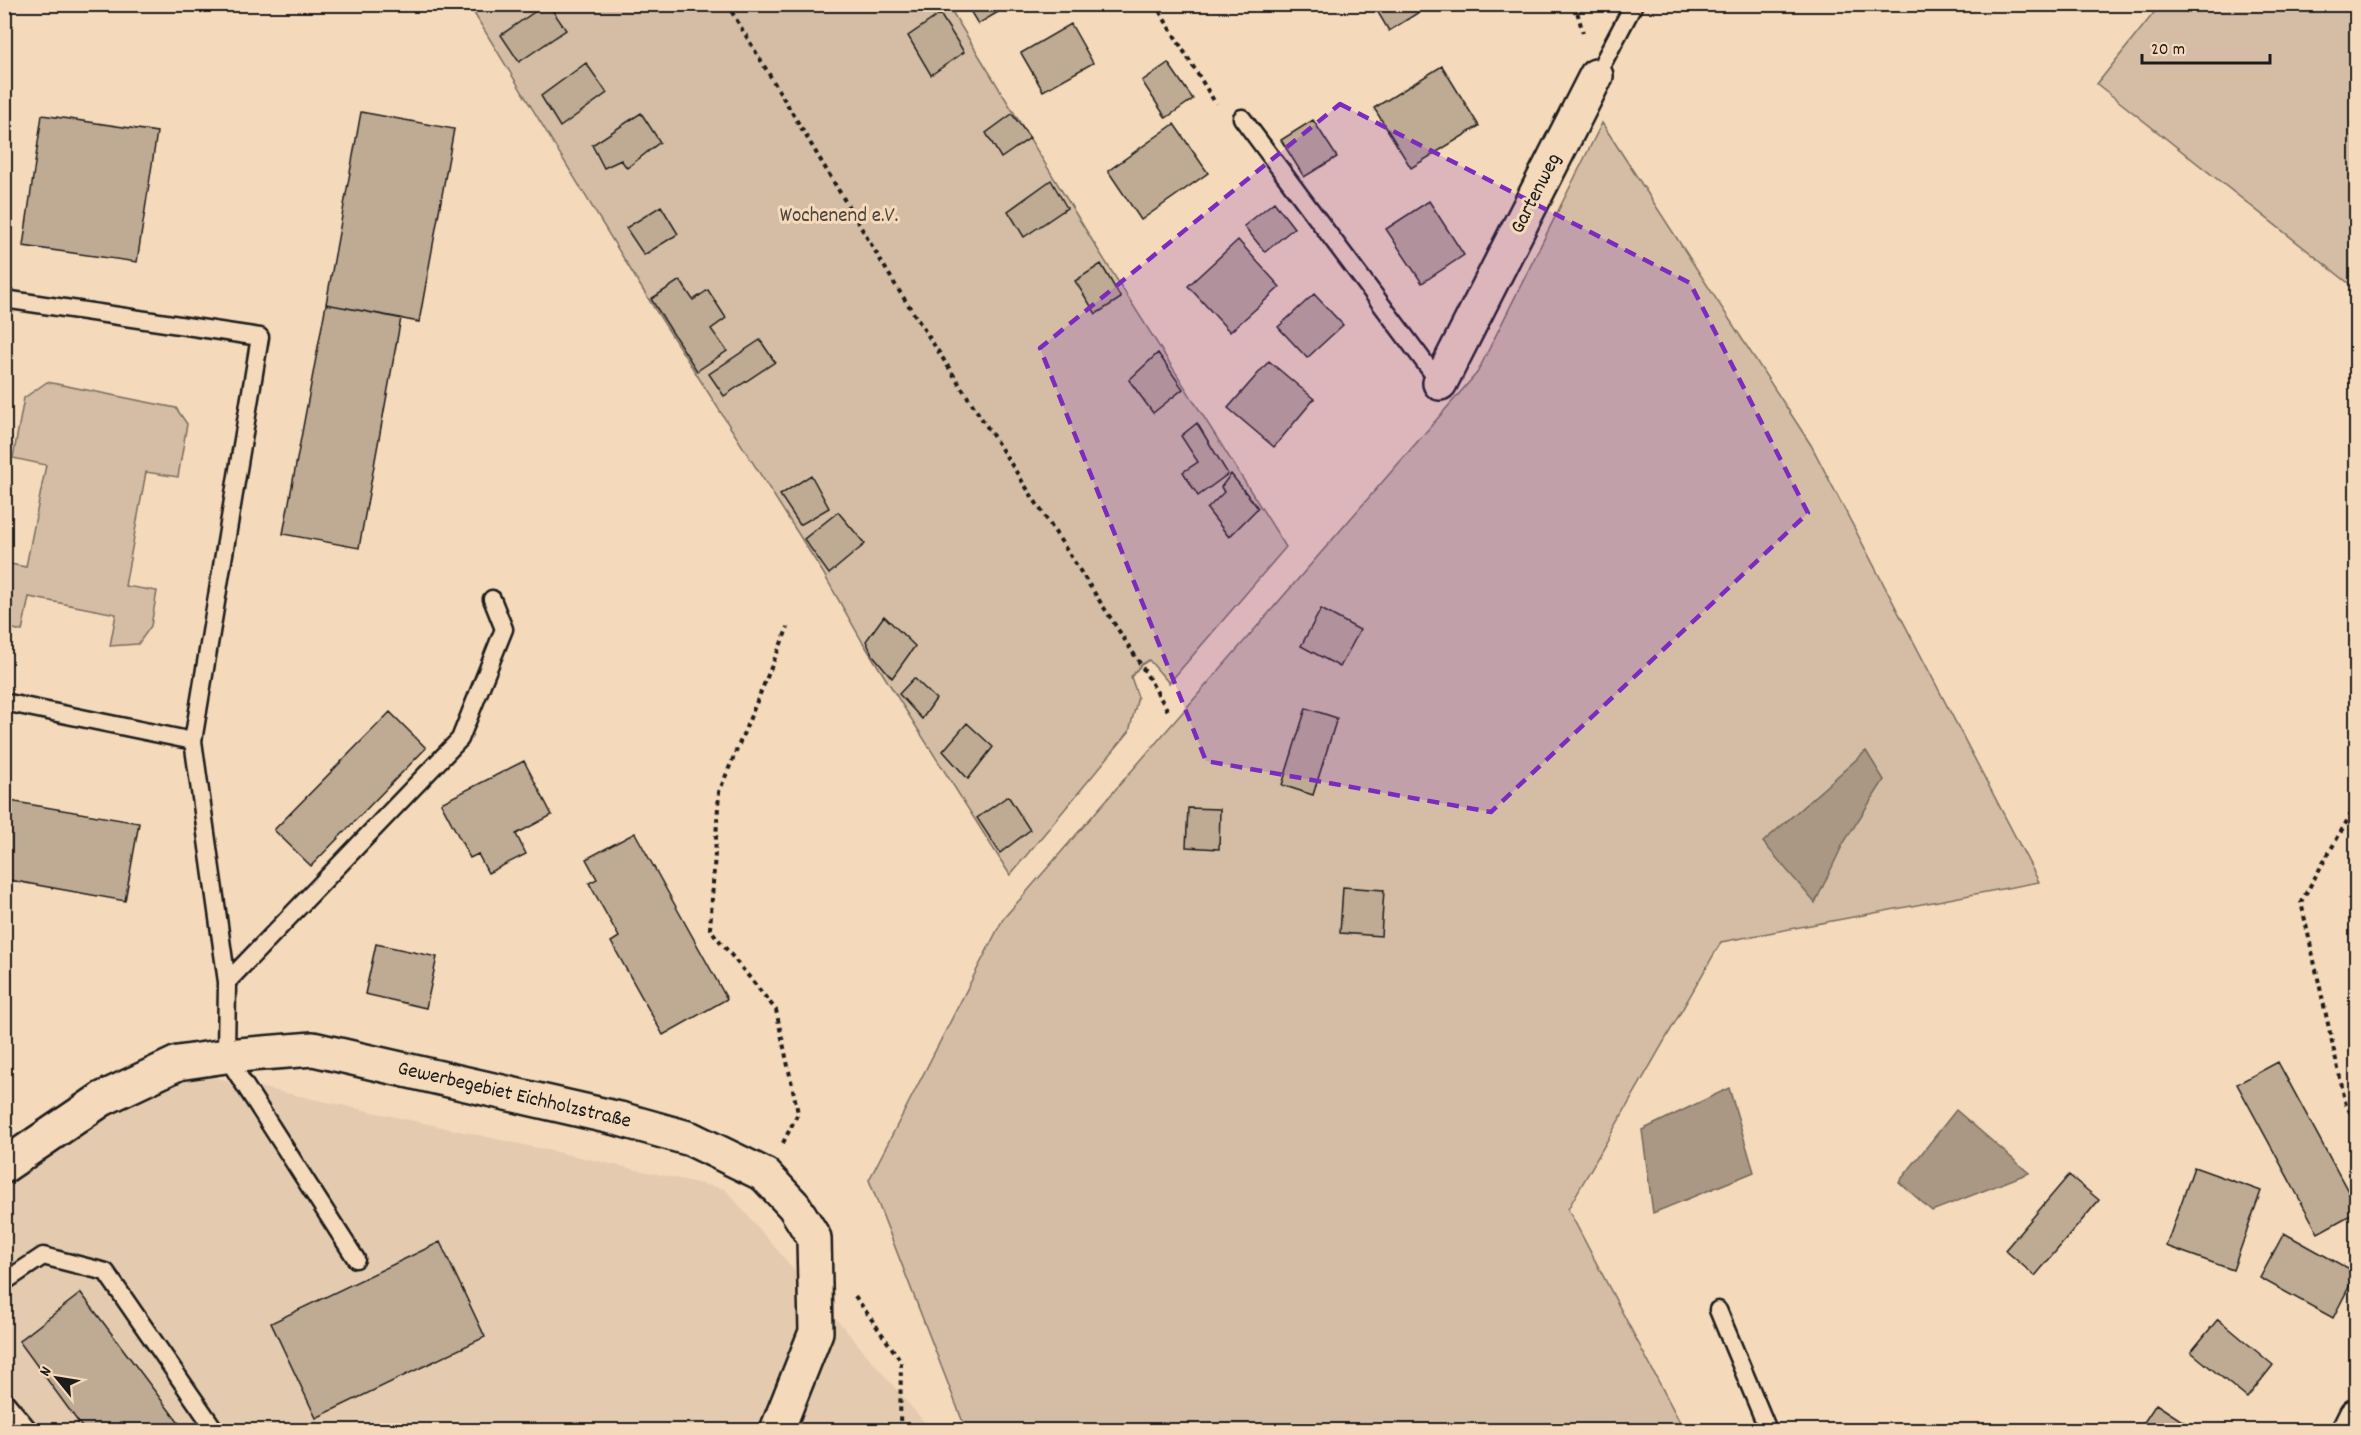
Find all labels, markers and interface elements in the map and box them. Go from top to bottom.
scale bar [2142,27,2270,65]
text: 20 m [2151,38,2185,63]
street label: Gartenweg [1504,148,1570,240]
park label: Wochenend e.V. [780,202,898,232]
street label: Gewerbegebiet Eichholzstraße [394,1055,634,1137]
north arrow [27,1348,87,1408]
text: N [34,1362,58,1381]

